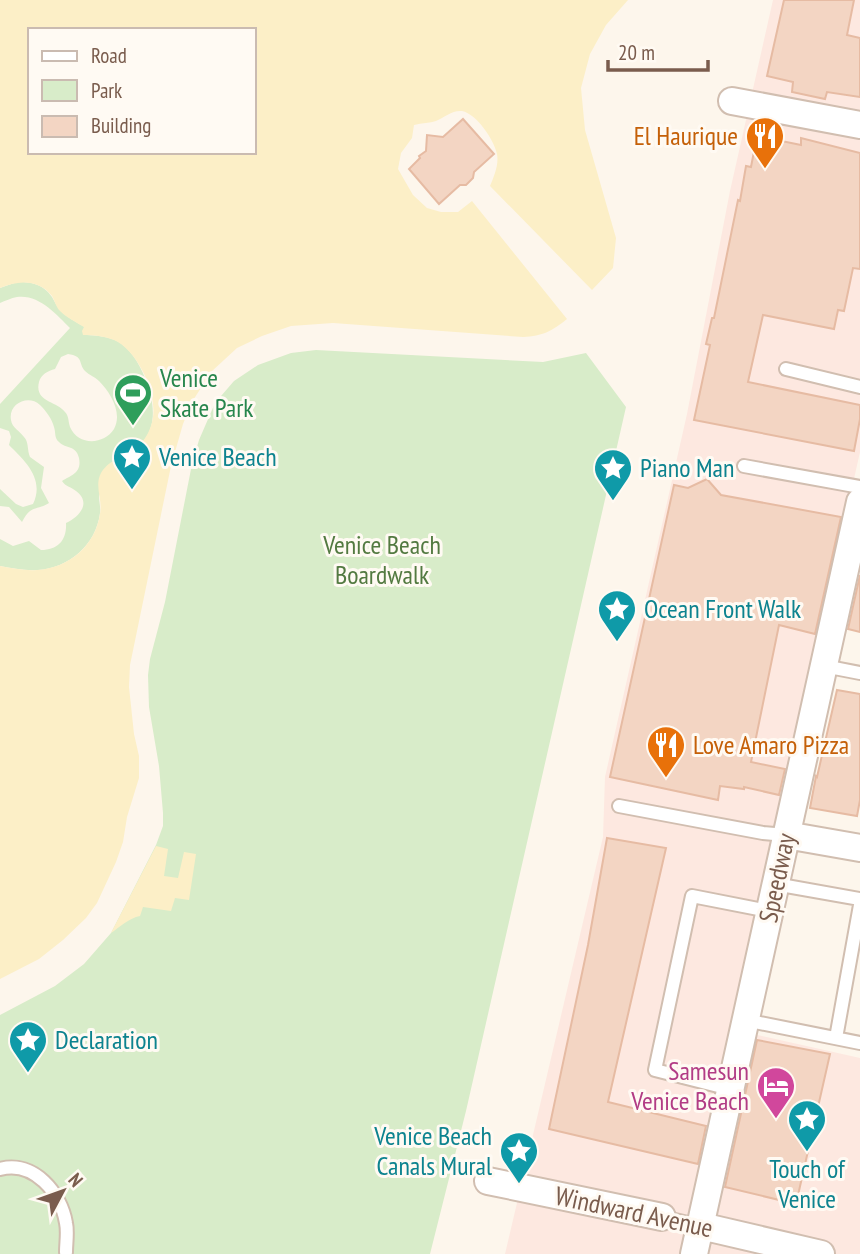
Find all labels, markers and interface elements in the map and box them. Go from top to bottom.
legend [28,28,256,154]
scale bar [608,28,708,72]
text: 20 m [618,39,655,66]
text: Road [91,42,127,69]
text: Park [91,77,122,104]
text: Building [91,112,151,139]
restaurant icon: El Haurique [744,115,786,170]
place label: El Haurique [634,119,738,152]
place label: Venice Skate Park [159,361,253,424]
sports icon: Venice Skate Park [112,372,154,427]
place icon: Venice Beach [111,436,153,491]
place label: Venice Beach [158,440,277,473]
place icon: Piano Man [592,447,634,502]
place label: Piano Man [640,451,734,484]
park label: Venice Beach Boardwalk [322,528,441,591]
place icon: Ocean Front Walk [596,588,638,643]
place label: Ocean Front Walk [644,592,801,625]
restaurant icon: Love Amaro Pizza [645,724,687,779]
place label: Love Amaro Pizza [693,728,849,761]
street label: Speedway [751,830,802,926]
place icon: Declaration [7,1019,49,1074]
place label: Declaration [55,1023,158,1056]
place label: Samesun Venice Beach [630,1054,749,1117]
hotel icon: Samesun Venice Beach [755,1065,797,1120]
place icon: Touch of Venice [786,1098,828,1153]
place label: Venice Beach Canals Mural [373,1119,492,1182]
place icon: Venice Beach Canals Mural [498,1130,540,1185]
place label: Touch of Venice [769,1152,846,1215]
north arrow [28,1156,98,1226]
text: N [63,1168,88,1192]
street label: Windward Avenue [552,1179,716,1244]

